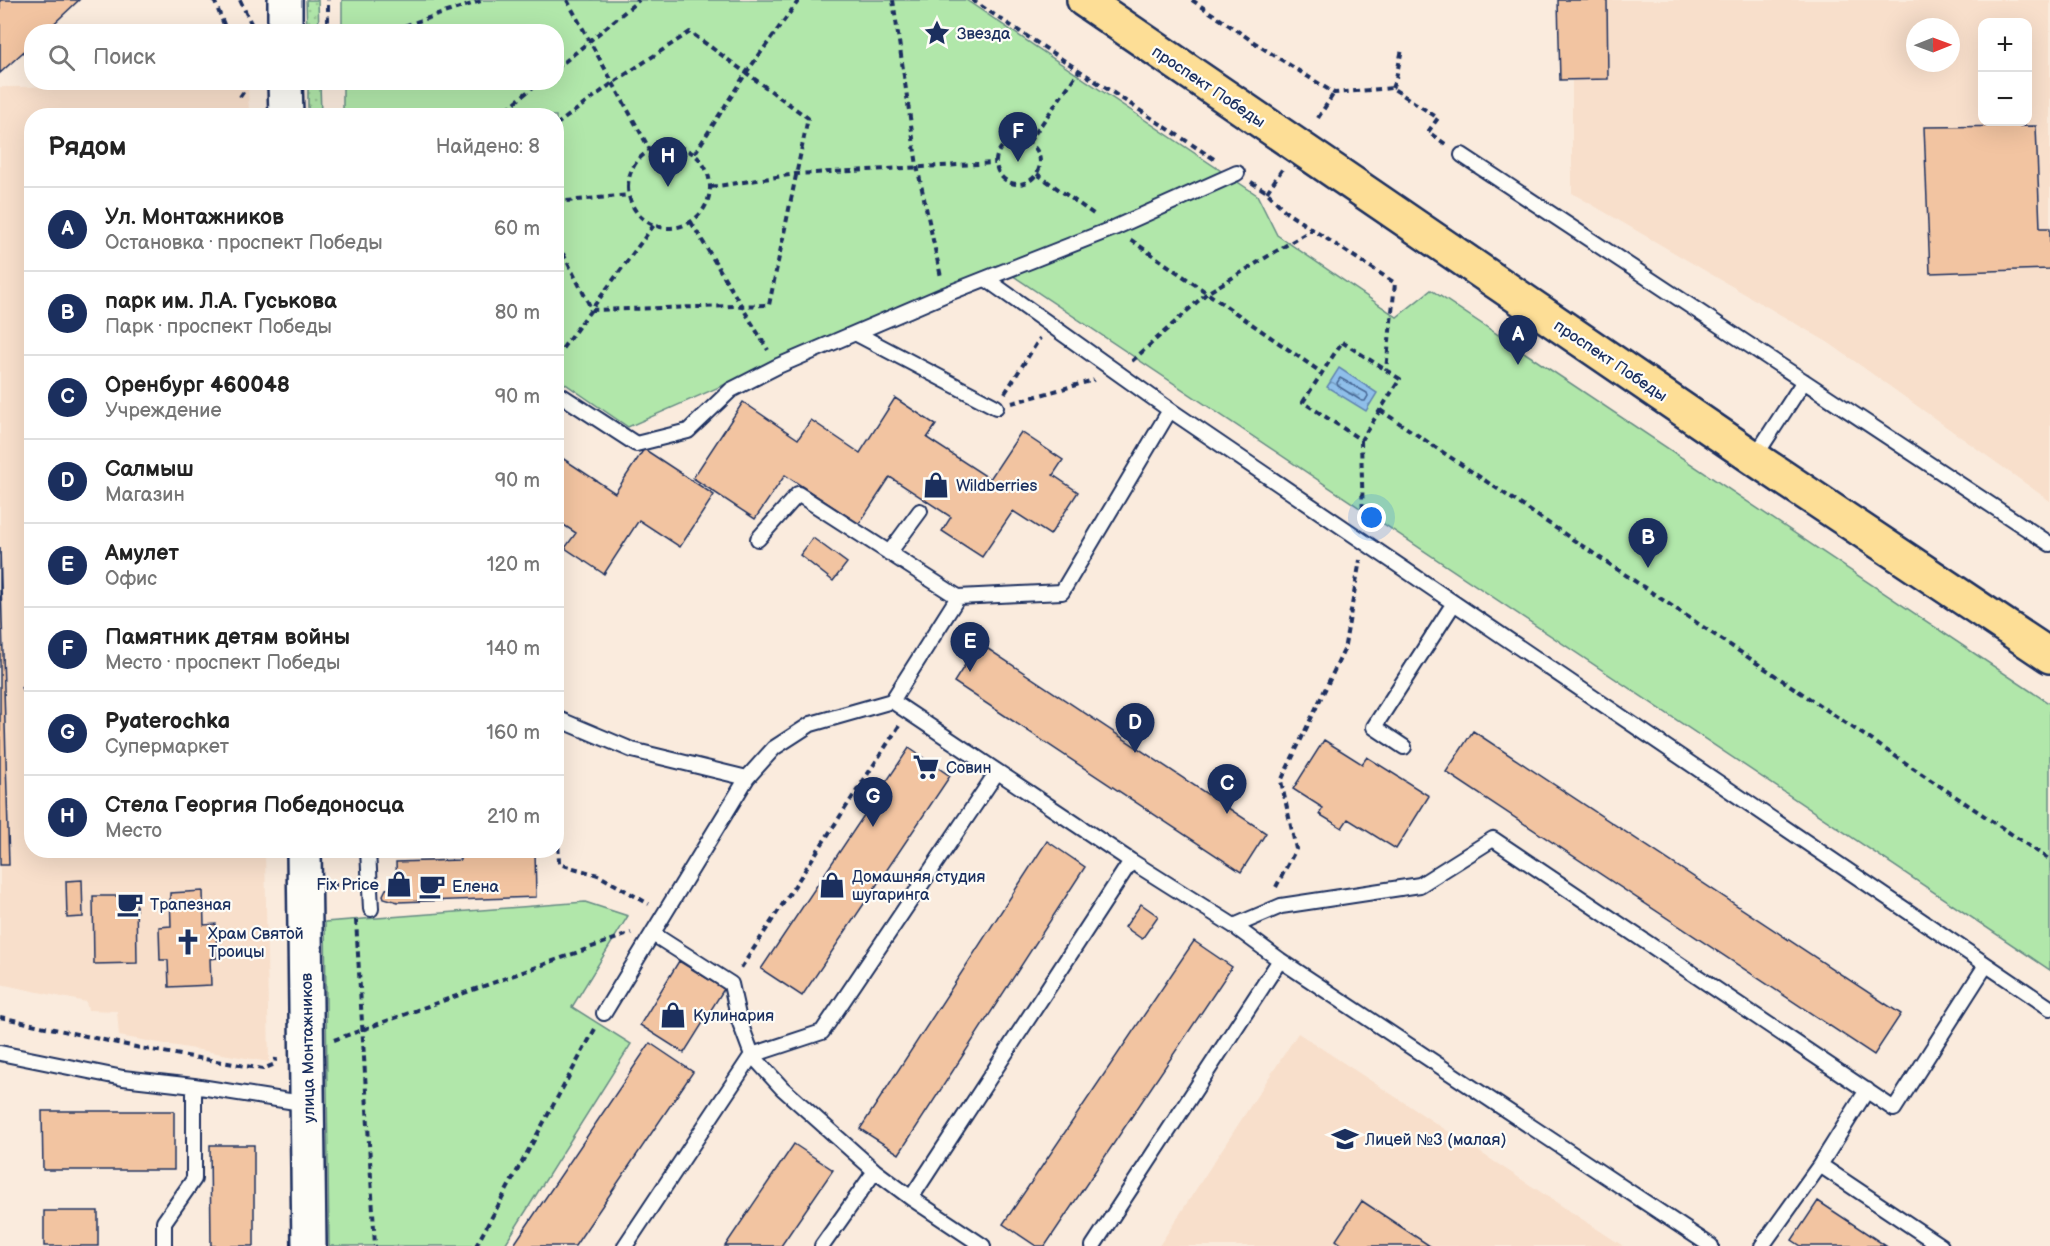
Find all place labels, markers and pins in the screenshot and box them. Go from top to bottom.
place icon: Звезда [922,18,952,48]
place label: Звезда [957,25,1011,44]
pin: F [998,112,1038,162]
pin: H [648,138,688,187]
pin: A [1498,316,1538,365]
shop icon: Wildberries [921,470,951,500]
place label: Wildberries [956,477,1037,496]
pin: B [1628,518,1668,568]
pin: E [950,622,990,672]
pin: D [1116,704,1154,753]
supermarket icon: Совин [911,752,941,782]
place label: Совин [946,759,992,778]
pin: C [1208,764,1246,814]
pin: G [854,778,892,827]
place label: Домашняя студия шугаринга [852,868,985,905]
shop icon: Fix Price [384,869,414,899]
shop icon: Домашняя студия шугаринга [817,870,847,900]
cafe icon: Елена [417,871,447,901]
place label: Fix Price [316,876,379,895]
place label: Елена [452,878,499,897]
cafe icon: Трапезная [115,889,145,919]
place label: Трапезная [150,896,231,915]
place label: Храм Святой Троицы [208,925,304,962]
church icon: Храм Святой Троицы [173,927,203,957]
shop icon: Кулинария [658,1000,688,1030]
place label: Кулинария [693,1007,774,1026]
school or university icon: Лицей №3 (малая) [1330,1124,1360,1154]
place label: Лицей №3 (малая) [1364,1131,1506,1150]

